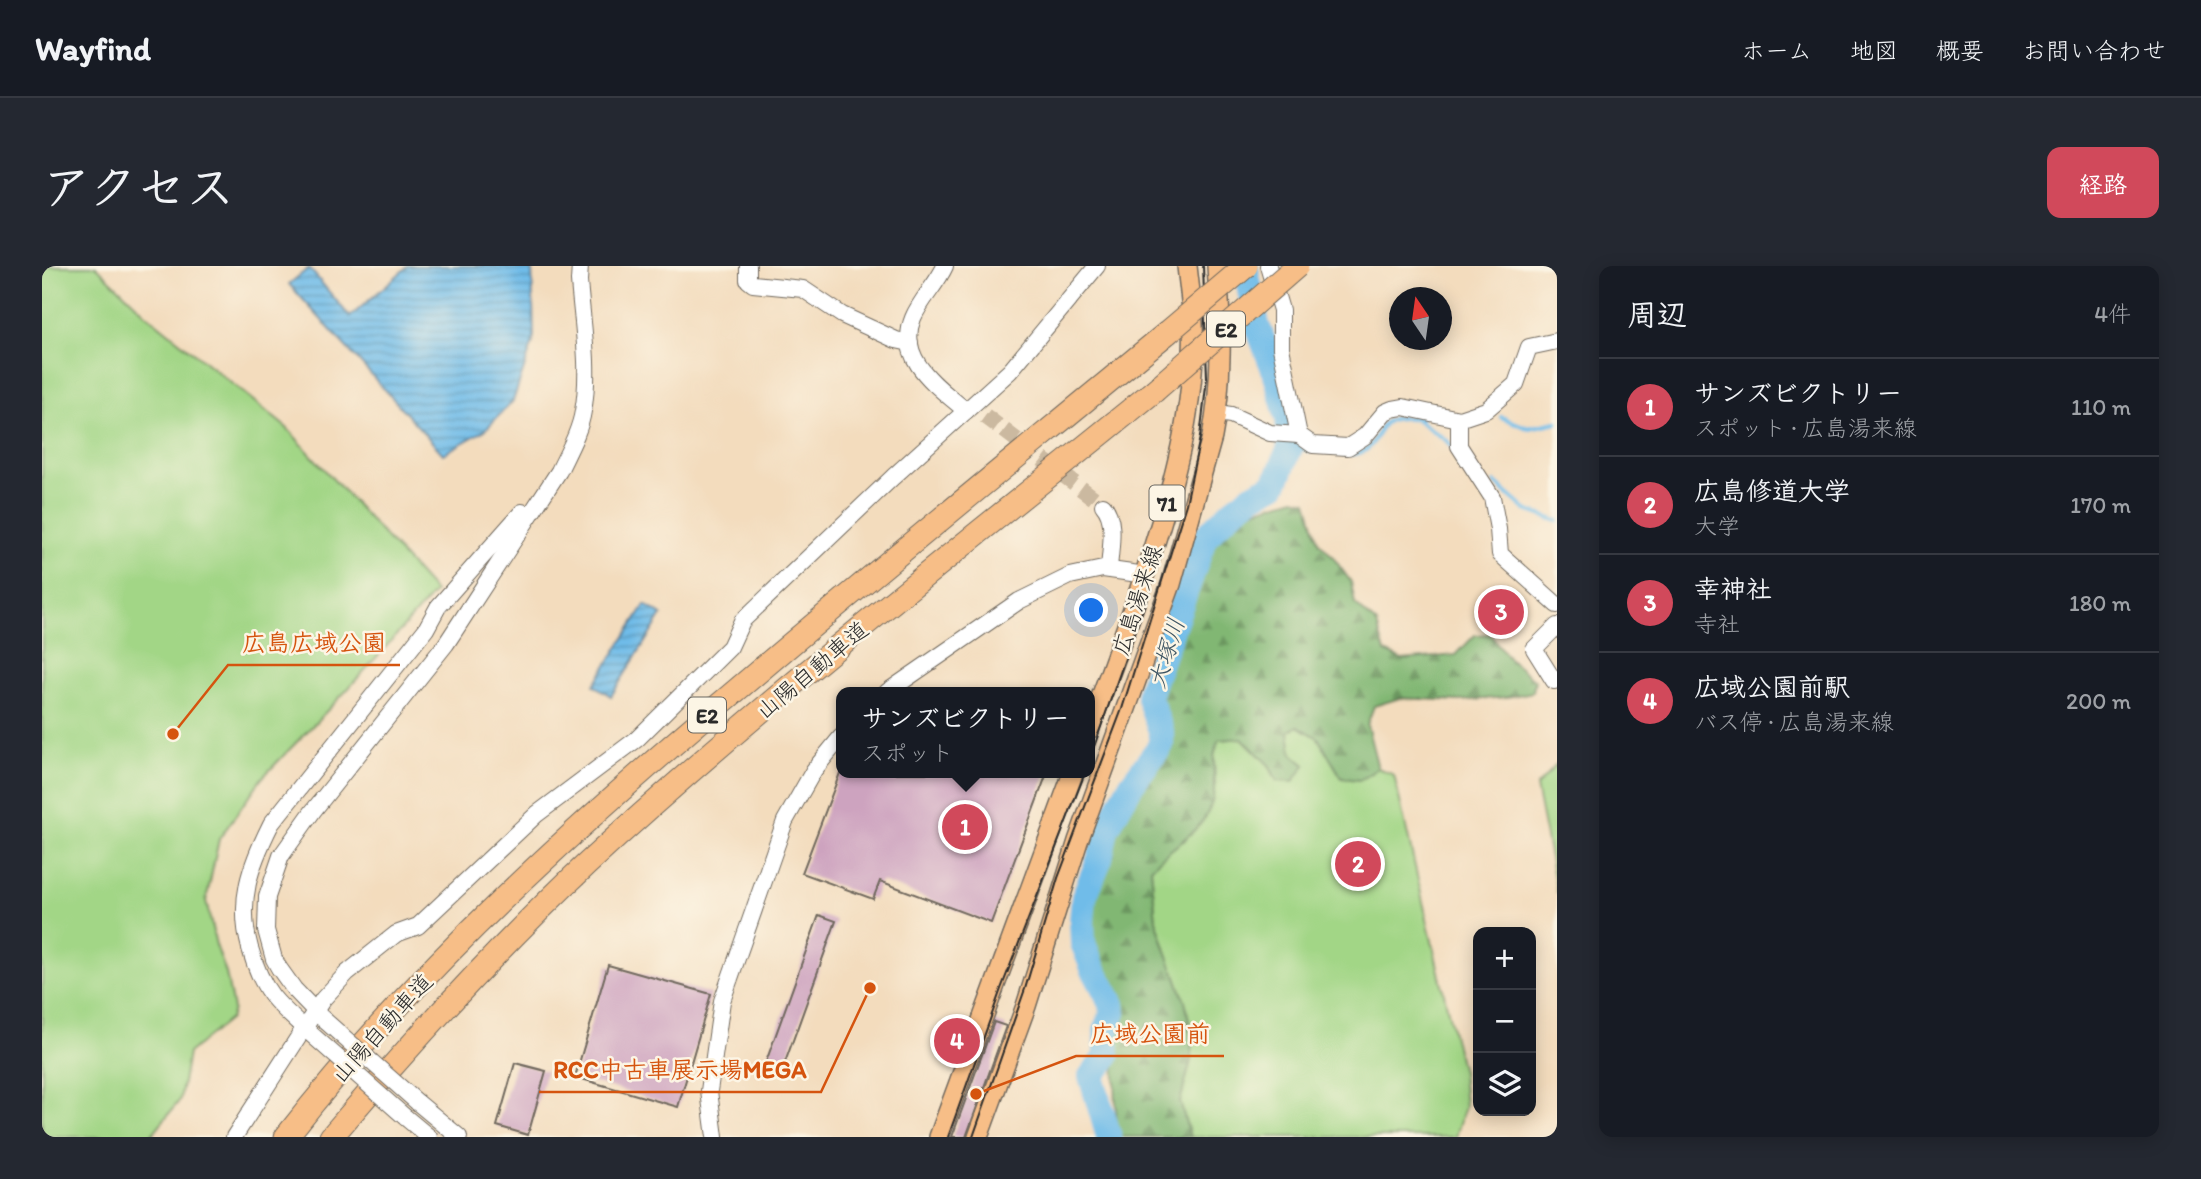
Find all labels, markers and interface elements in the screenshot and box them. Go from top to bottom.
text: Wayfind [35,29,151,68]
text: ホーム [1741,36,1812,65]
text: 地図 [1850,36,1898,65]
text: 概要 [1936,36,1984,65]
text: お問い合わせ [2022,36,2166,65]
button: 経路 [2047,147,2159,218]
text: アクセス [42,157,235,216]
north arrow [1389,287,1452,350]
text: 周辺 [1627,296,1687,333]
text: 4件 [2094,300,2131,328]
road number: E2 [1207,312,1245,346]
text: サンズビクトリー [1694,377,1902,409]
text: 1 [1645,393,1655,421]
text: 110 m [2071,393,2131,421]
text: スポット · 広島湯来線 [1694,414,1917,442]
text: 広島修道大学 [1694,475,1850,507]
road number: 71 [1150,485,1184,520]
text: 2 [1644,491,1656,519]
text: 170 m [2070,491,2131,519]
text: 大学 [1694,512,1740,540]
street label: 広島湯来線 [1106,541,1168,659]
text: 幸神社 [1694,573,1772,605]
pin: 3 [1478,586,1524,638]
text: 3 [1644,589,1656,617]
text: 180 m [2069,589,2131,617]
your location [1074,593,1108,627]
text: 寺社 [1694,610,1740,638]
water label: 大塚川 [1142,614,1190,692]
street label: 山陽自動車道 [750,615,874,725]
callout: 広島広域公園 [228,620,400,665]
text: 広島広域公園 [242,628,386,657]
text: 広域公園前駅 [1694,671,1850,703]
popup [836,687,1095,778]
text: 4 [1643,687,1657,715]
text: 200 m [2066,687,2131,715]
road number: E2 [688,698,726,732]
text: サンズビクトリー [861,702,1070,734]
text: バス停 · 広島湯来線 [1694,708,1894,736]
text: スポット [861,739,953,767]
pin: 1 [942,801,988,853]
pin: 2 [1335,838,1381,890]
map controls [1473,927,1536,1116]
button: + [1473,927,1536,990]
street label: 山陽自動車道 [325,967,439,1089]
button: − [1473,990,1536,1053]
callout: 広域公園前 [1076,1011,1224,1056]
pin: 4 [934,1015,980,1067]
text: 広域公園前 [1090,1019,1210,1048]
callout: RCC中古車展示場MEGA [539,1047,821,1092]
button: layers [1473,1053,1536,1116]
text: RCC中古車展示場MEGA [553,1055,807,1084]

